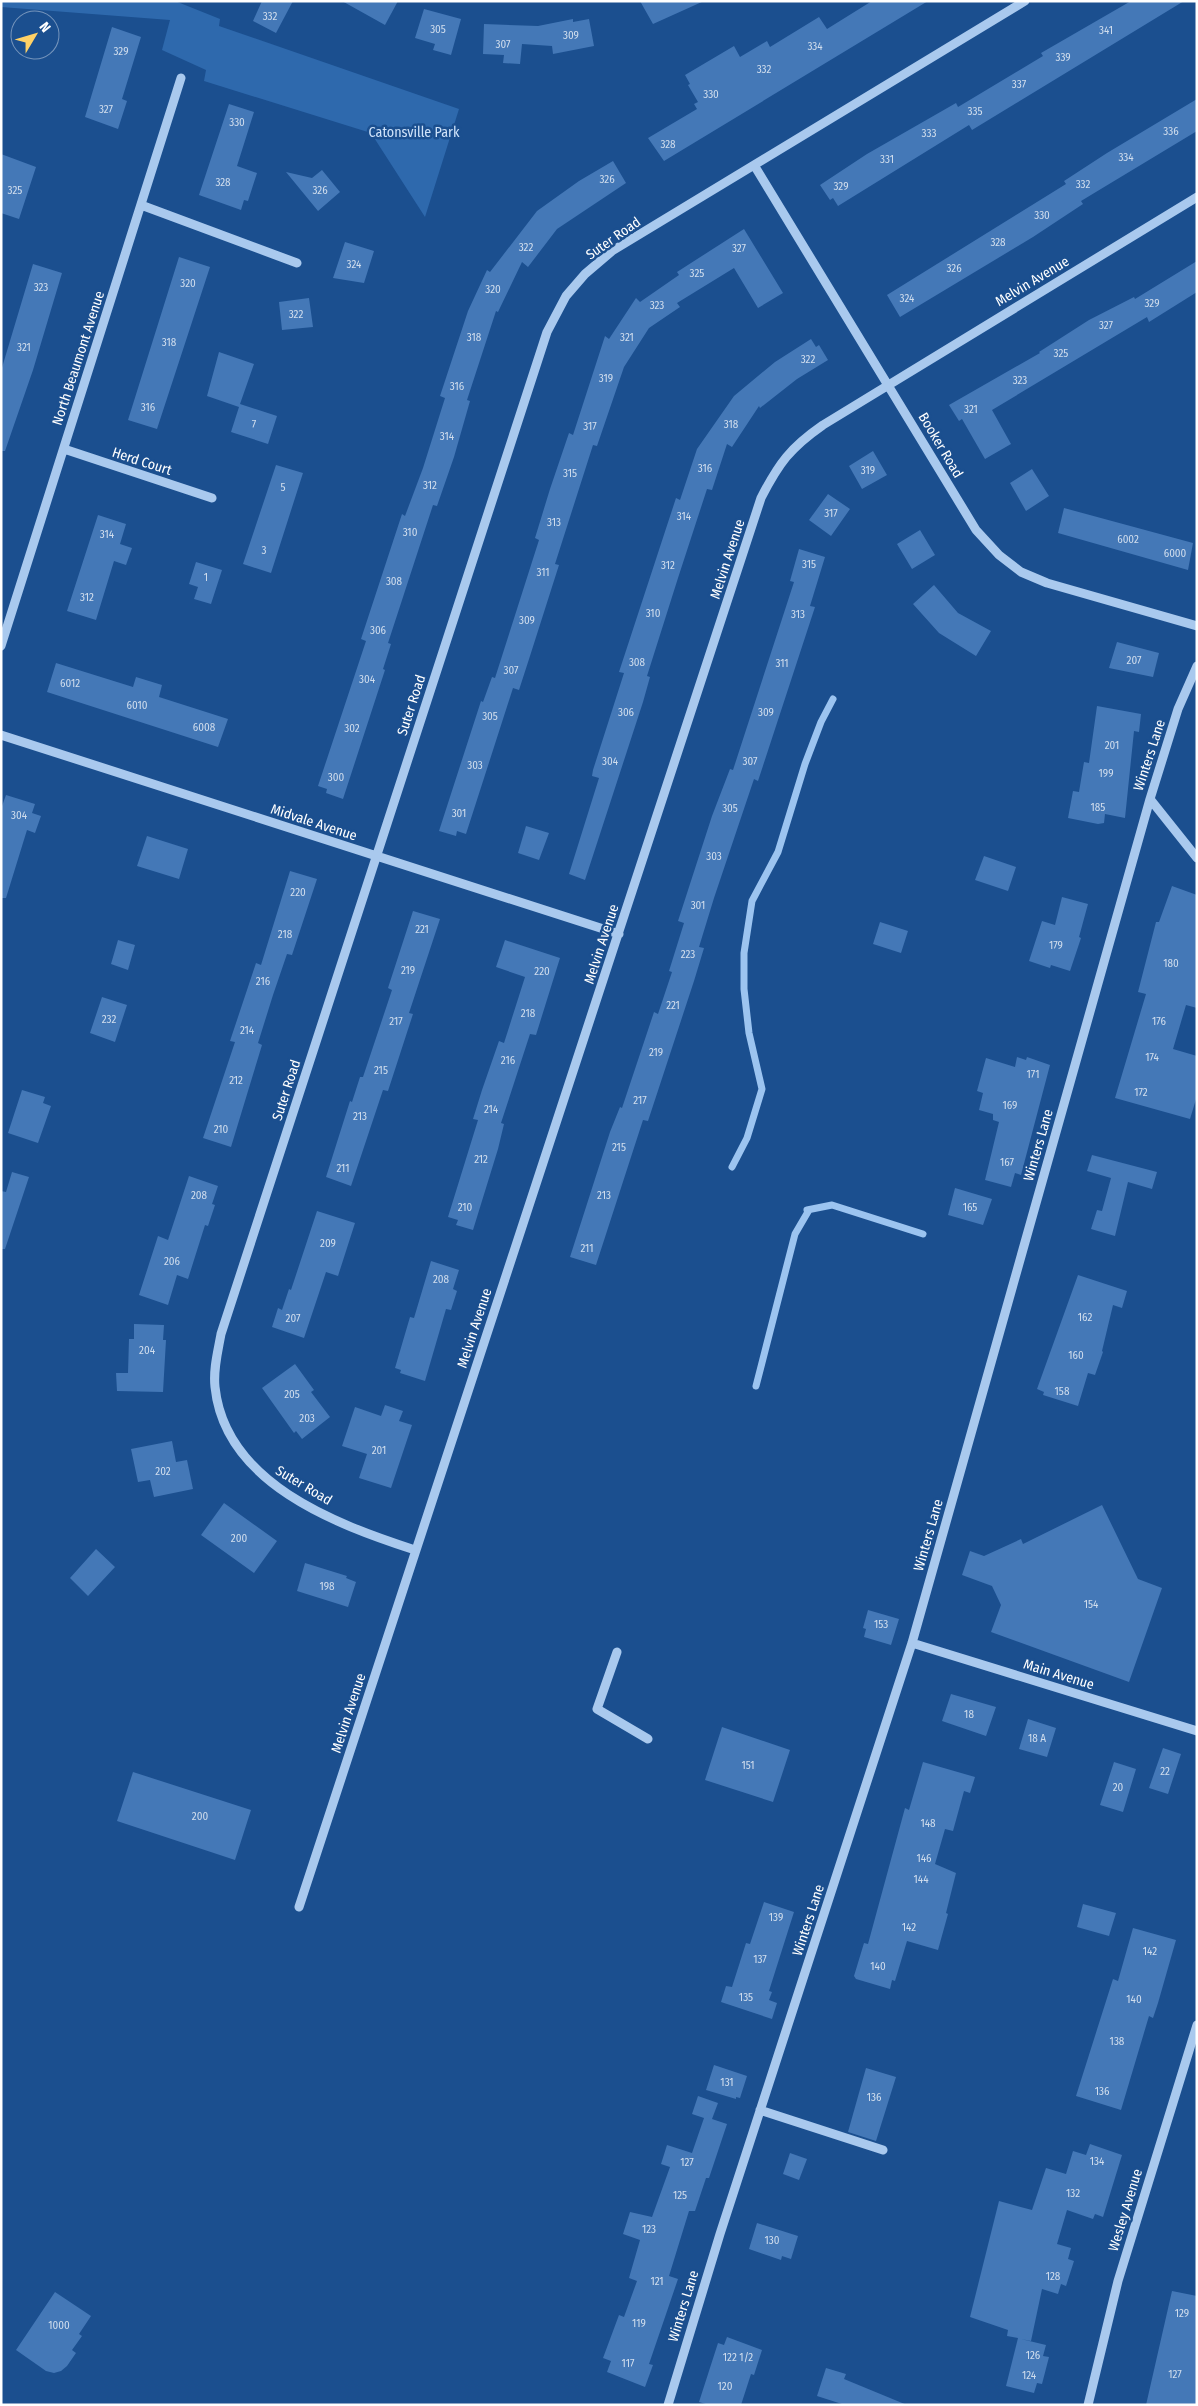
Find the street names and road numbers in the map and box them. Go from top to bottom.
street label: Suter Road [583,213,644,263]
street label: Melvin Avenue [992,253,1072,310]
street label: North Beaumont Avenue [49,289,108,427]
street label: Booker Road [915,410,967,481]
street label: Herd Court [110,444,174,479]
street label: Melvin Avenue [707,517,748,601]
street label: Suter Road [394,673,429,738]
street label: Winters Lane [1130,717,1169,793]
street label: Midvale Avenue [269,801,359,844]
street label: Melvin Avenue [581,902,622,986]
street label: Suter Road [269,1058,304,1123]
street label: Winters Lane [1020,1107,1057,1183]
street label: Melvin Avenue [454,1286,495,1370]
street label: Suter Road [272,1462,335,1509]
street label: Winters Lane [910,1497,947,1573]
street label: Main Avenue [1021,1656,1096,1693]
street label: Melvin Avenue [328,1671,369,1755]
street label: Winters Lane [789,1882,828,1958]
street label: Wesley Avenue [1105,2167,1146,2253]
street label: Winters Lane [665,2268,702,2344]

